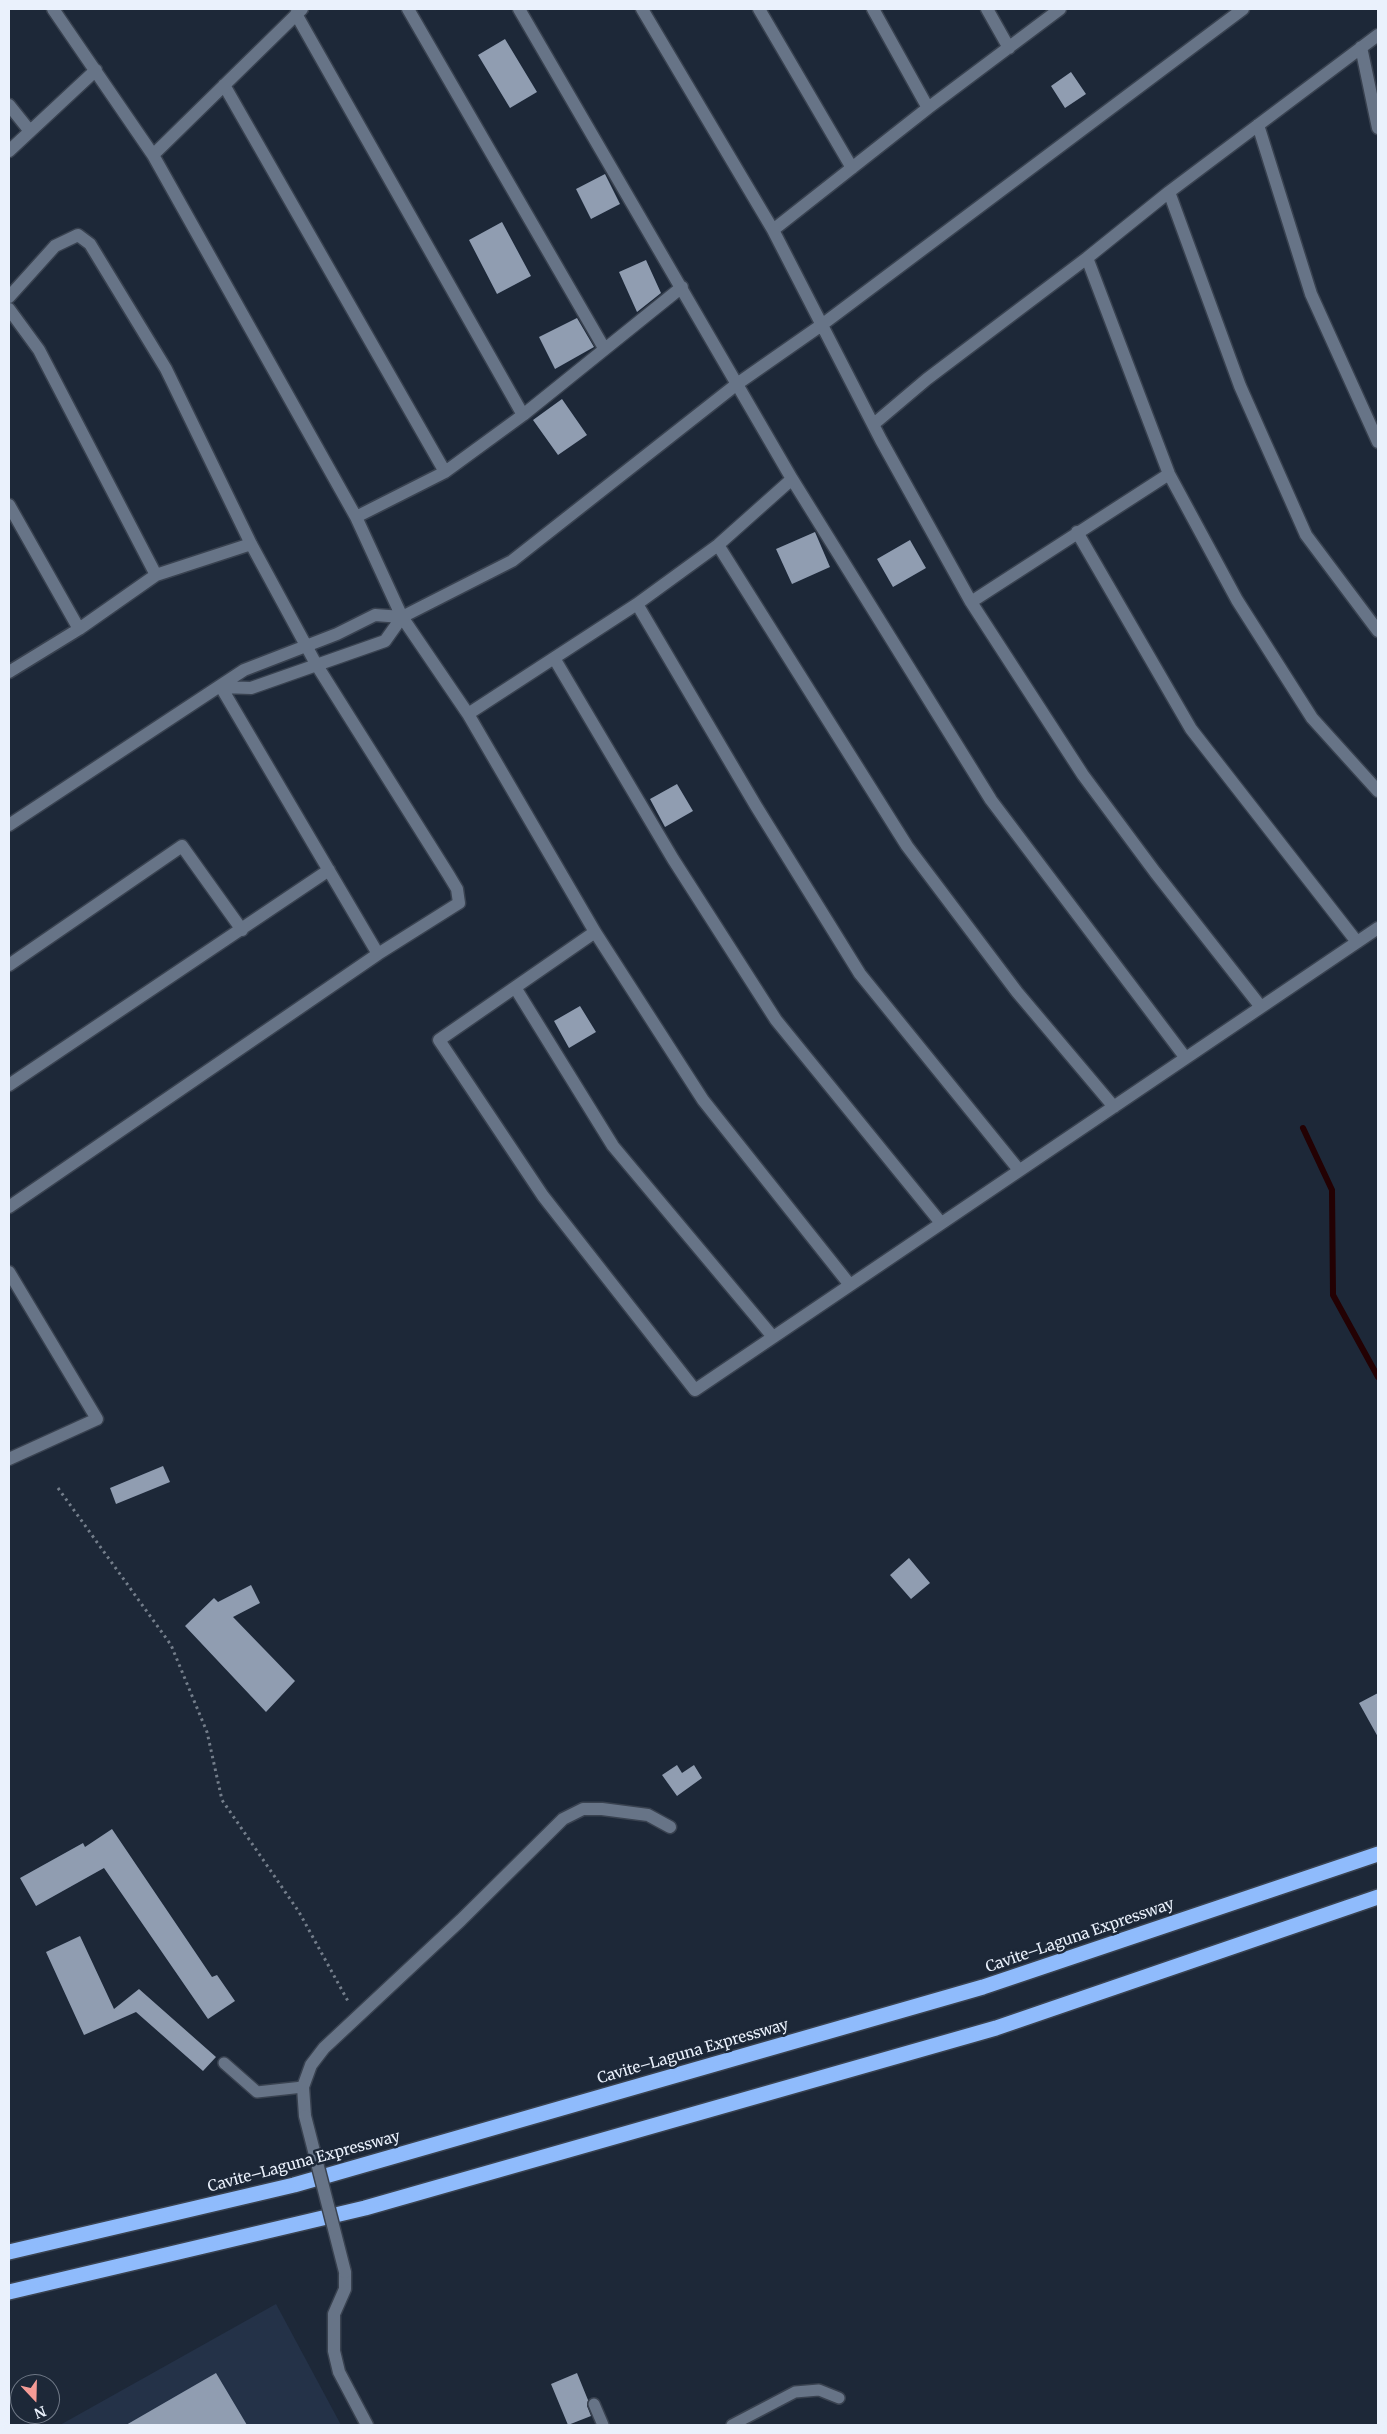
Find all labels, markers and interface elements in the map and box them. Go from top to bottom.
street label: Cavite–Laguna Expressway [983,1895,1177,1977]
street label: Cavite–Laguna Expressway [595,2016,791,2088]
street label: Cavite–Laguna Expressway [206,2128,402,2196]
north arrow [10,2374,60,2424]
text: N [32,2402,48,2422]

